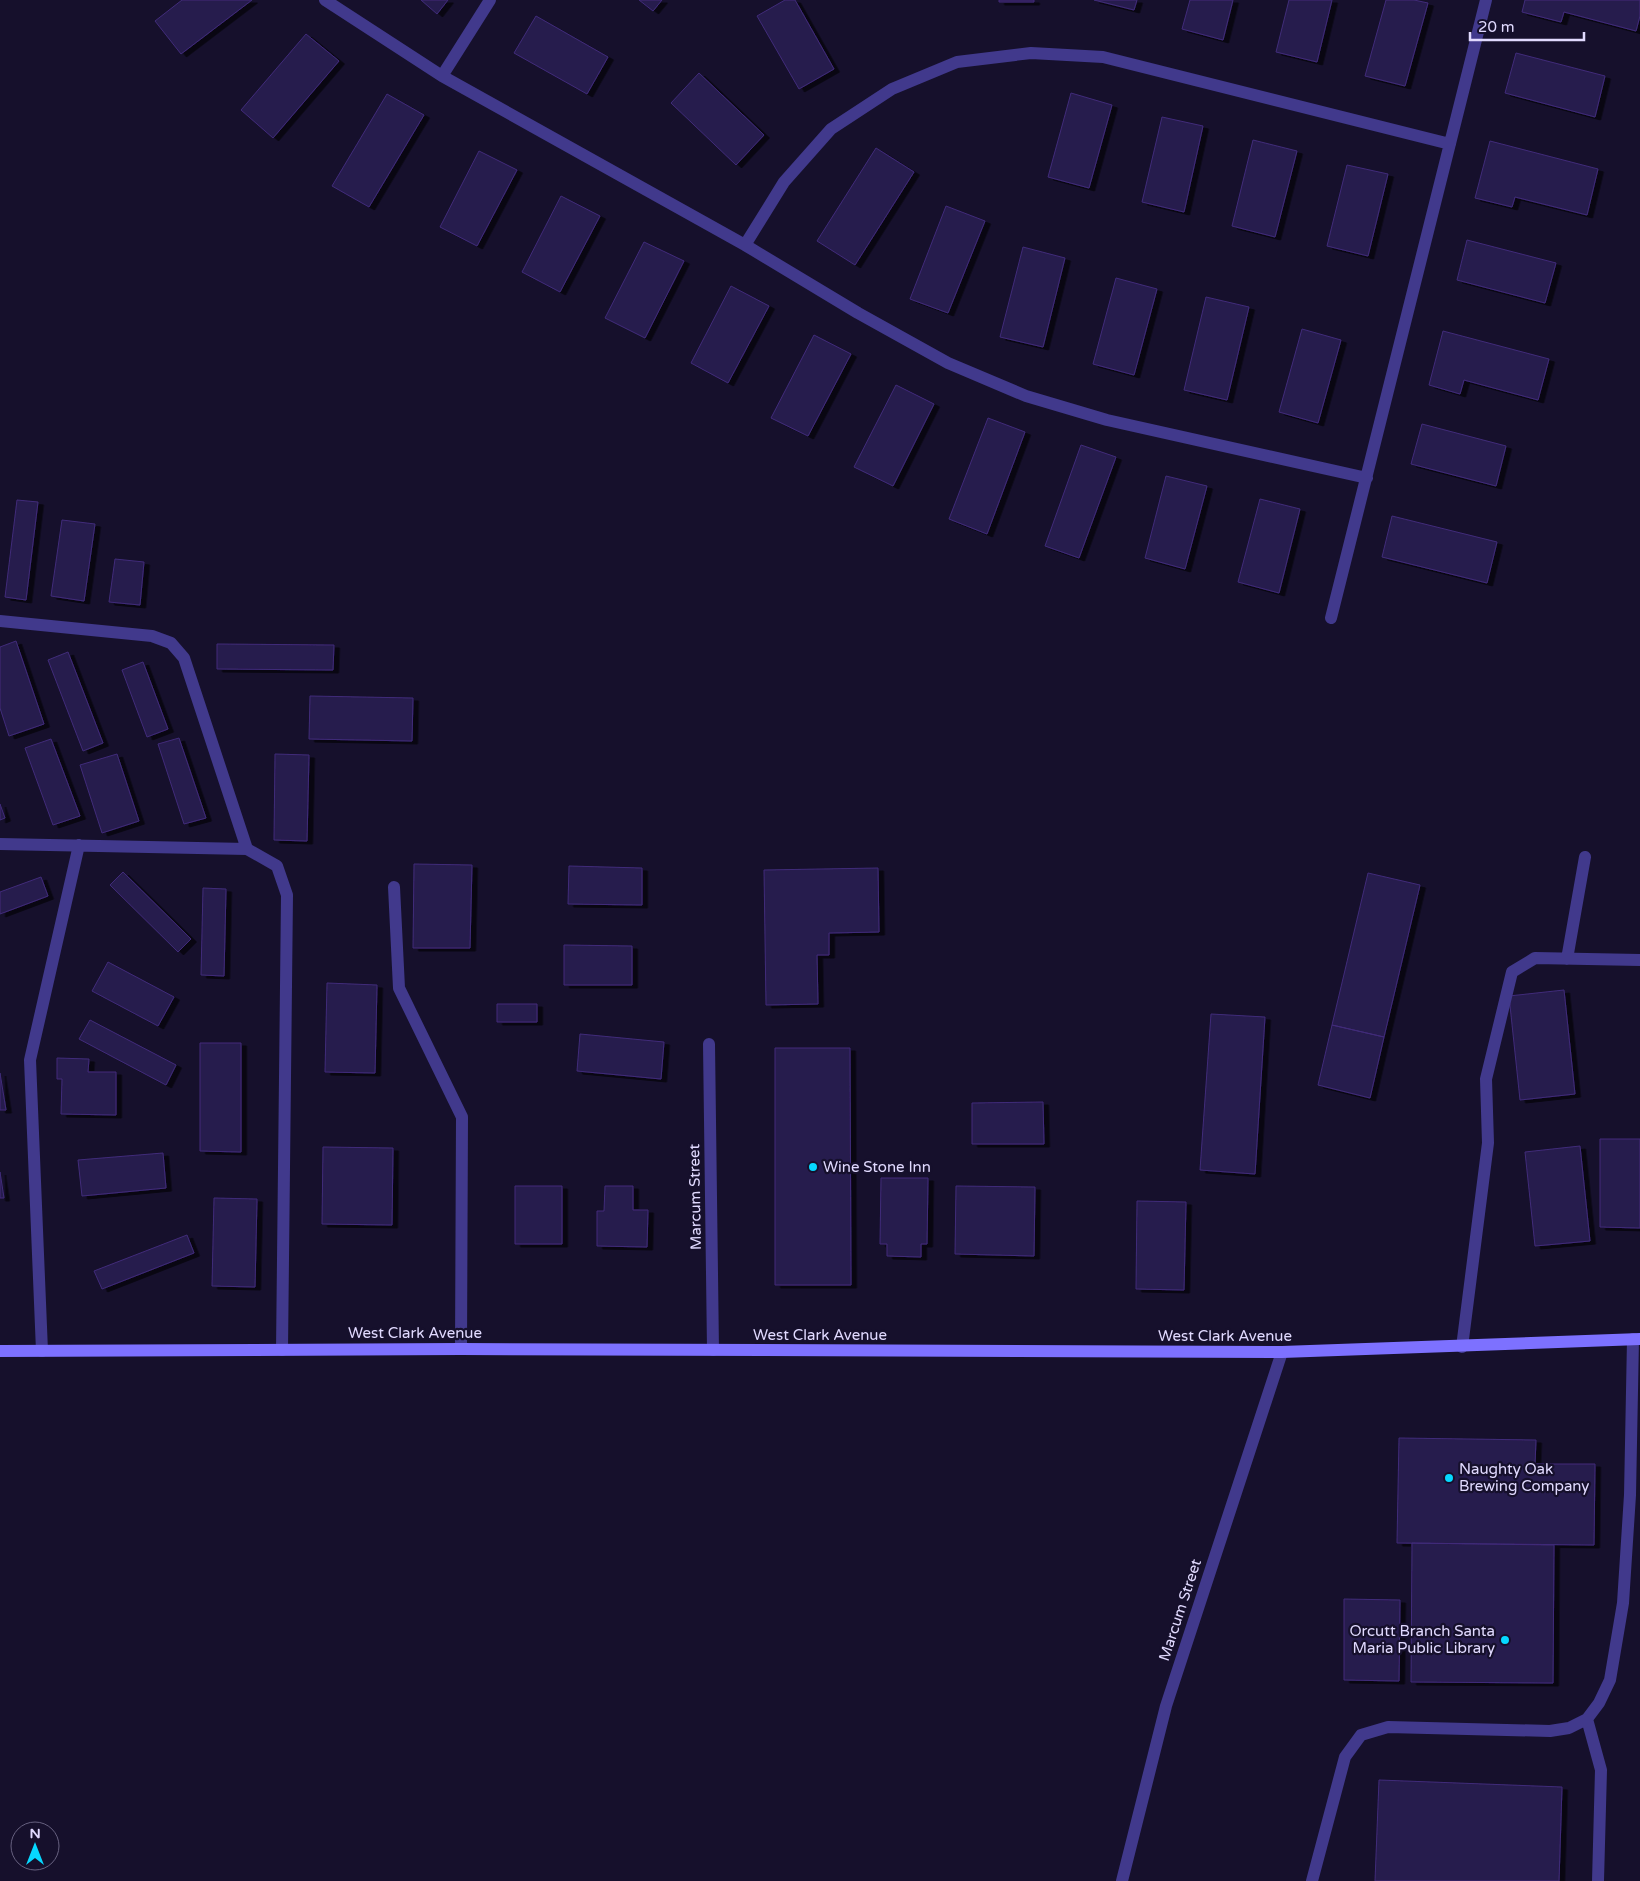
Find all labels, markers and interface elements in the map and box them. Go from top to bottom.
scale bar [1470,10,1584,42]
text: 20 m [1478,18,1515,36]
street label: Marcum Street [685,1144,705,1250]
place label: Wine Stone Inn [823,1158,931,1176]
marker: Wine Stone Inn [807,1161,819,1173]
street label: West Clark Avenue [348,1324,482,1342]
street label: West Clark Avenue [753,1326,887,1344]
street label: West Clark Avenue [1158,1327,1292,1345]
place label: Naughty Oak Brewing Company [1459,1460,1589,1495]
marker: Naughty Oak Brewing Company [1443,1472,1455,1484]
street label: Marcum Street [1155,1557,1205,1663]
place label: Orcutt Branch Santa Maria Public Library [1350,1622,1495,1657]
marker: Orcutt Branch Santa Maria Public Library [1499,1634,1511,1646]
north arrow [10,1821,60,1871]
text: N [29,1825,41,1842]

